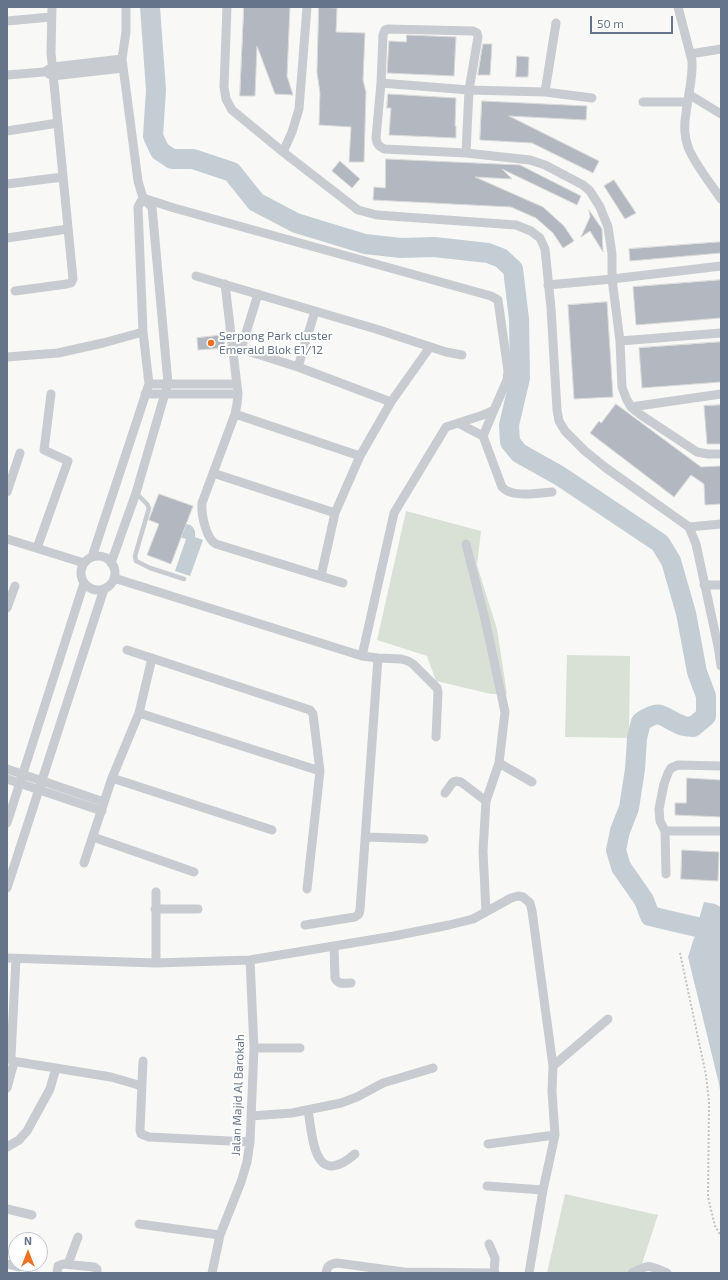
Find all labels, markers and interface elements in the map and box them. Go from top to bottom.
scale bar [592,8,675,34]
text: 50 m [597,16,624,30]
place label: Serpong Park cluster Emerald Blok E1/12 [219,329,333,357]
marker: Serpong Park cluster Emerald Blok E1/12 [206,338,216,348]
street label: Jalan Majid Al Barokah [229,1034,247,1156]
north arrow [8,1232,48,1272]
text: N [24,1234,32,1247]

